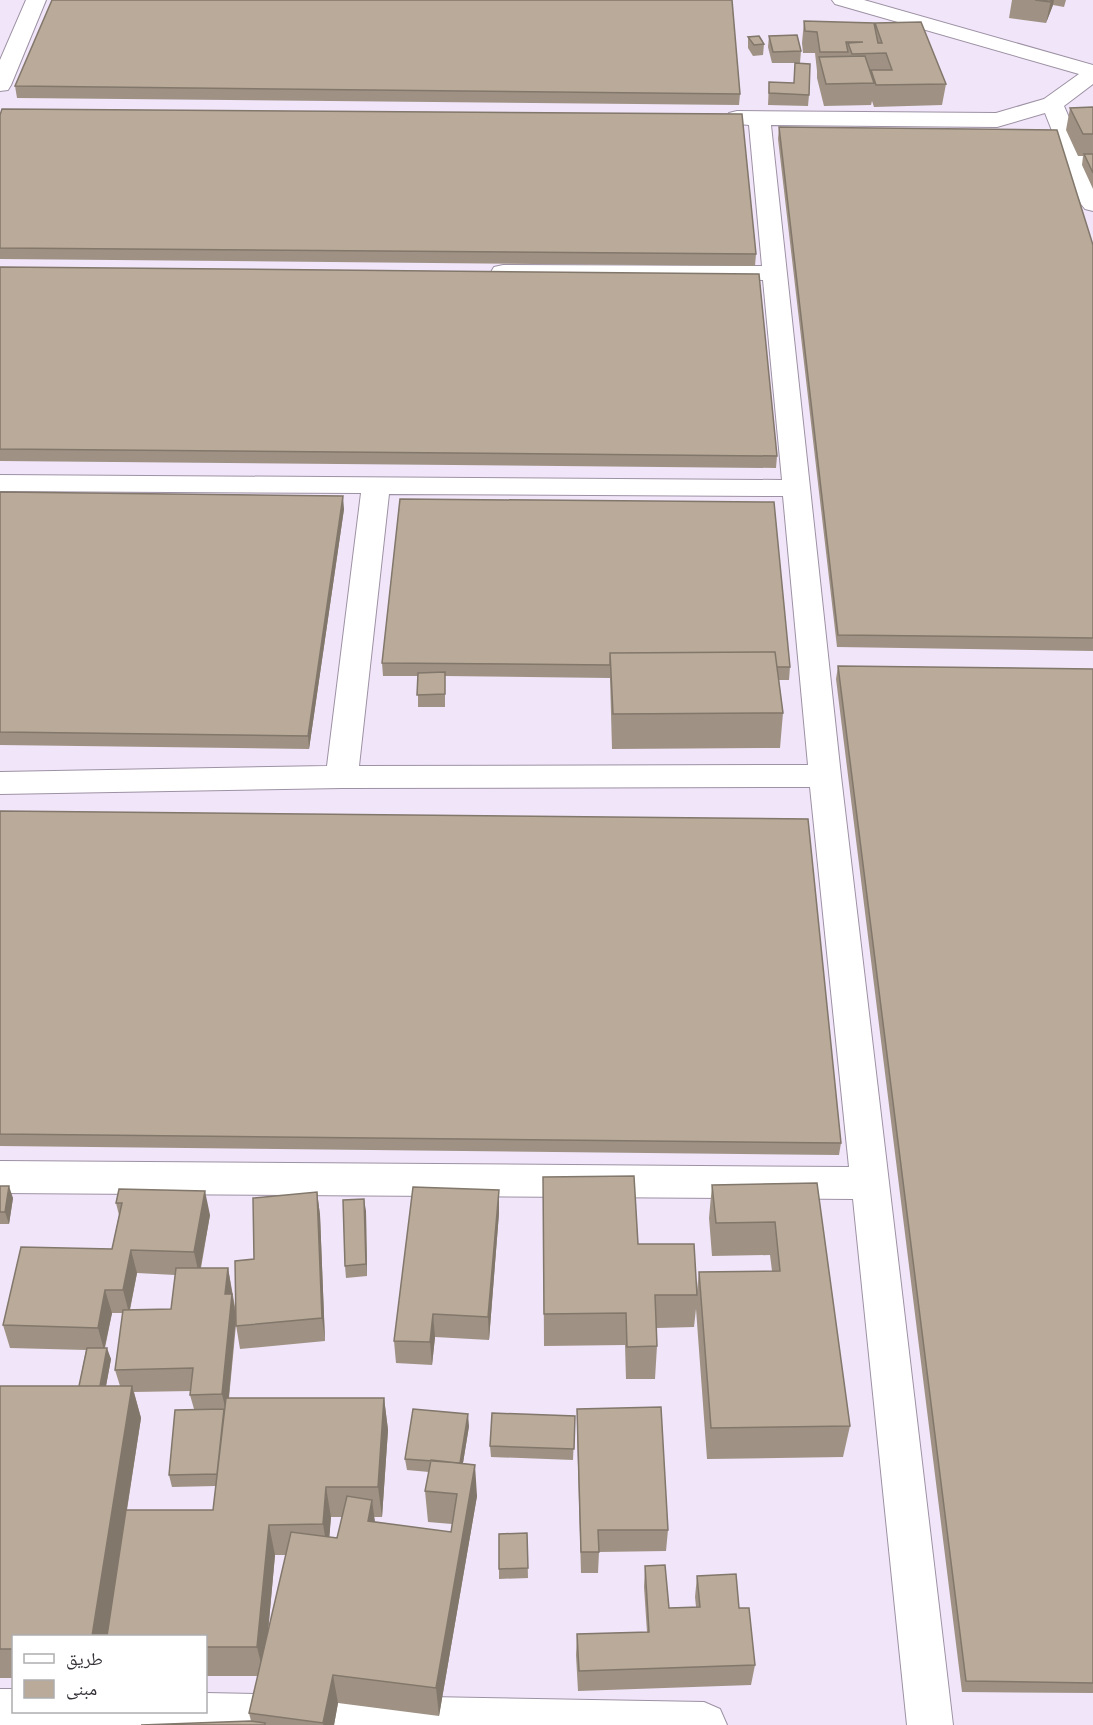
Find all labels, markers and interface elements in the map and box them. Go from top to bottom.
legend [12,1635,207,1713]
text: طريق [66,1647,103,1670]
text: مبنى [66,1677,97,1700]

